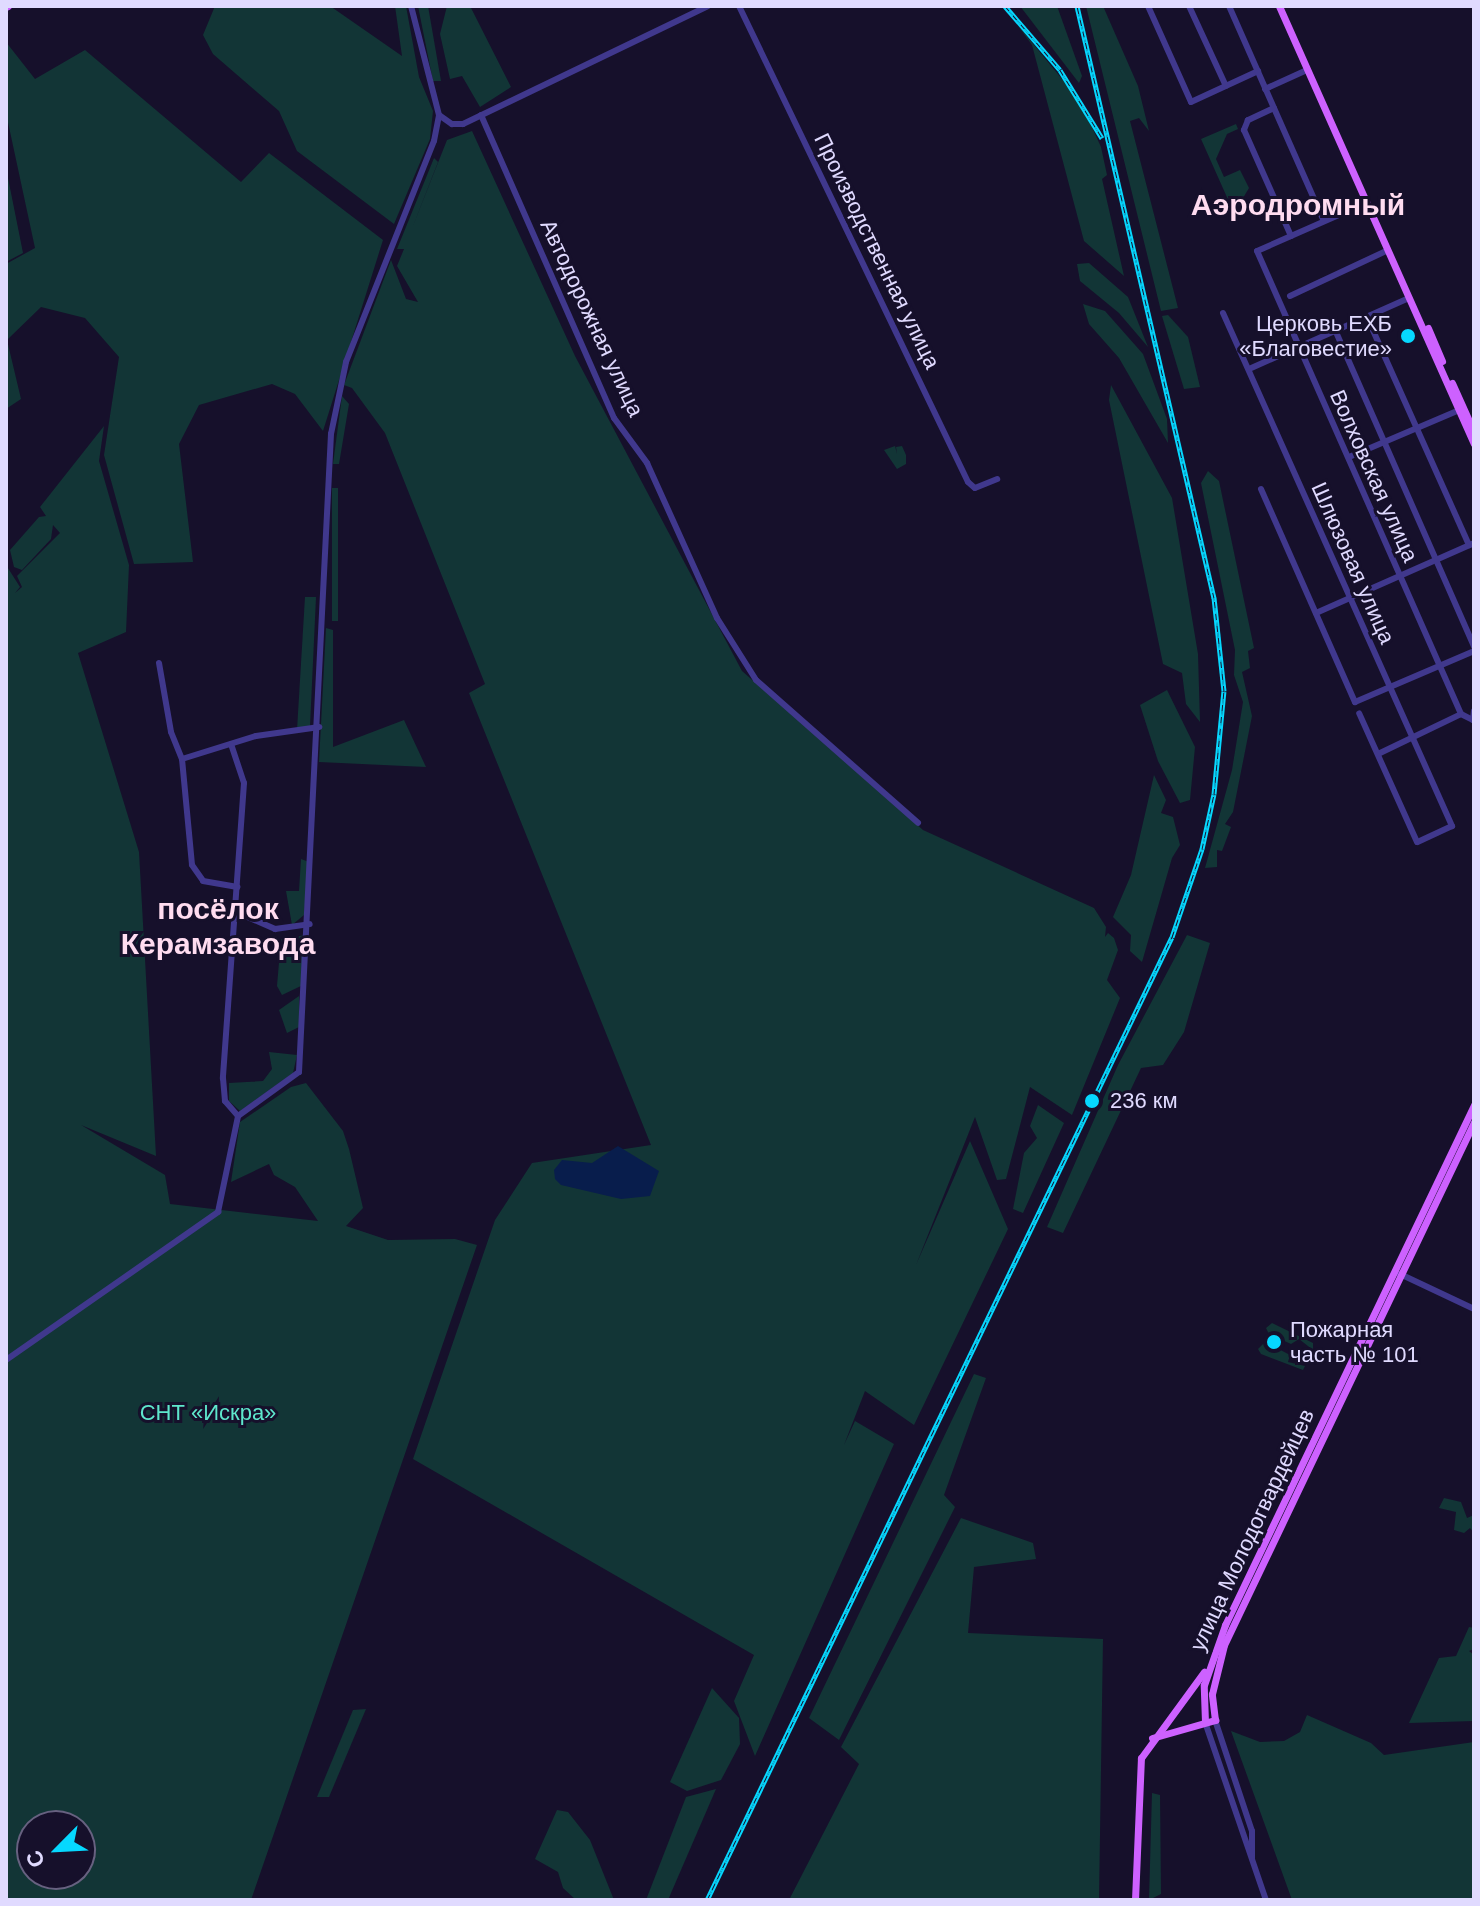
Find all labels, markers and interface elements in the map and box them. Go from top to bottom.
street label: Производственная улица [808,129,946,373]
district label: Аэродромный [1191,187,1405,223]
street label: Автодорожная улица [535,215,649,421]
place label: Церковь ЕХБ «Благовестие» [1239,310,1392,362]
marker: Церковь ЕХБ «Благовестие» [1399,327,1417,345]
street label: Волховская улица [1324,386,1424,566]
street label: Шлюзовая улица [1306,478,1400,648]
district label: посёлок Керамзавода [121,891,315,962]
place label: 236 км [1110,1088,1178,1114]
marker: 236 км [1081,1090,1103,1112]
place label: Пожарная часть № 101 [1290,1316,1419,1368]
marker: Пожарная часть № 101 [1265,1333,1283,1351]
park label: СНТ «Искра» [140,1400,276,1426]
street label: улица Молодогвардейцев [1184,1405,1320,1655]
north arrow [16,1810,96,1890]
text: С [21,1847,50,1872]

